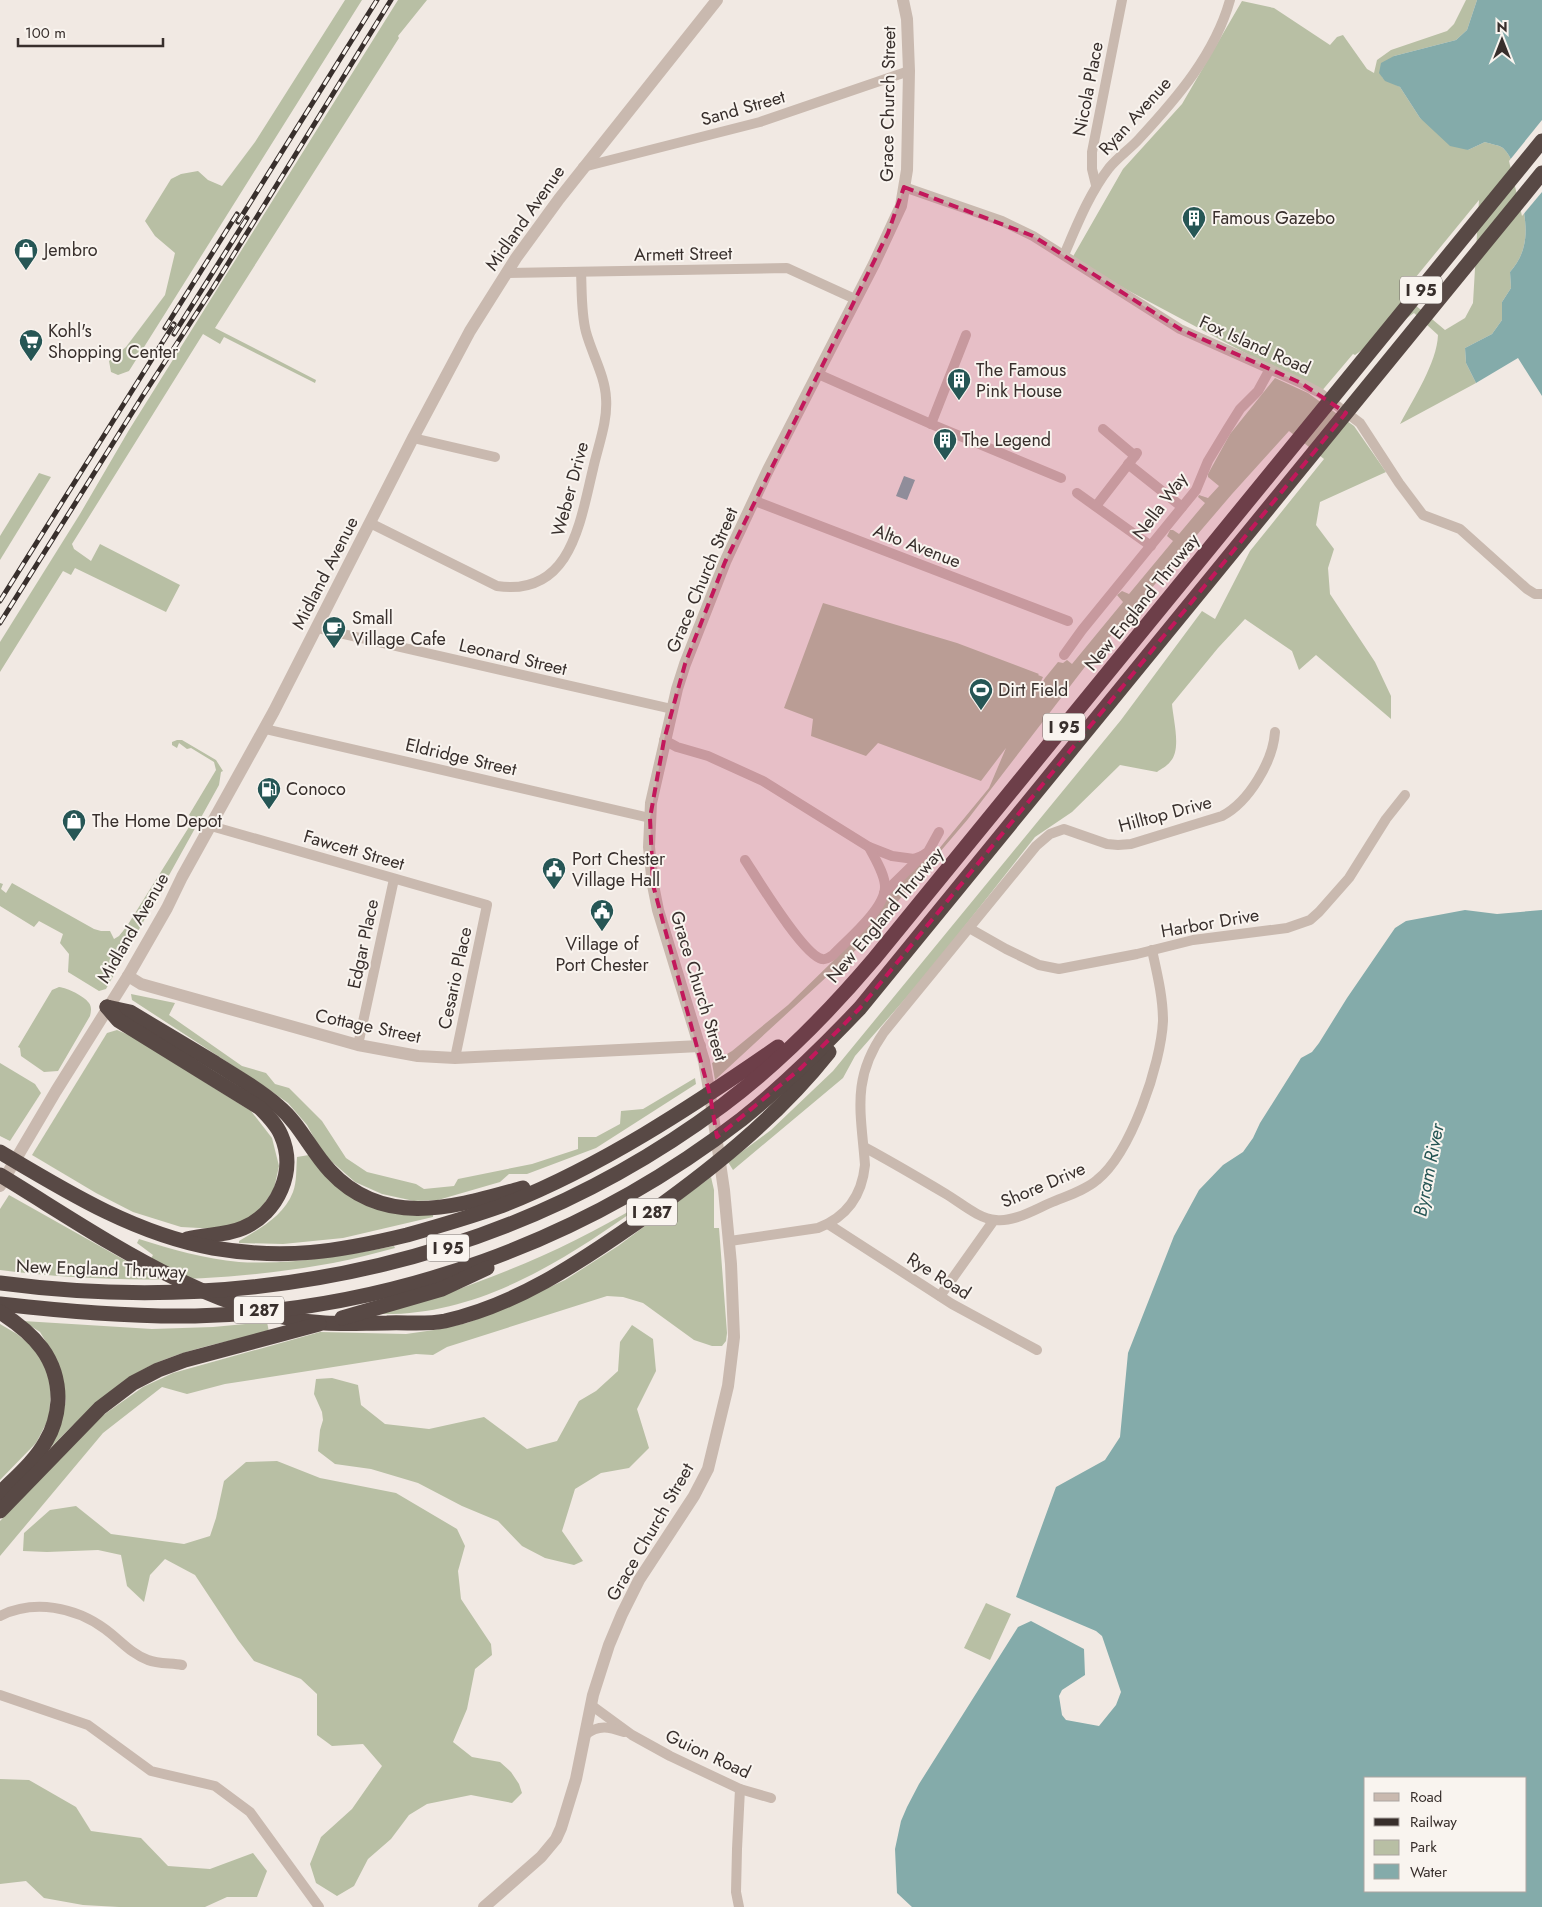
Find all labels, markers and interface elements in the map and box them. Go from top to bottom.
scale bar [18,15,162,47]
north arrow [1477,15,1527,65]
text: N [1496,17,1508,37]
text: 100 m [25,22,66,44]
street label: Grace Church Street [874,25,902,182]
street label: Nicola Place [1066,40,1110,138]
street label: Ryan Avenue [1093,71,1177,161]
street label: Sand Street [698,83,789,132]
street label: Midland Avenue [479,160,571,276]
building icon: Famous Gazebo [1181,205,1207,239]
place label: Famous Gazebo [1212,205,1335,231]
shop icon: Jembro [13,237,39,271]
place label: Jembro [42,237,98,263]
street label: Armett Street [634,240,733,268]
road number: I 95 [1400,276,1442,304]
street label: Fox Island Road [1195,309,1315,381]
place label: Kohl's Shopping Center [48,318,179,365]
supermarket icon: Kohl's Shopping Center [18,328,44,362]
place label: The Famous Pink House [976,357,1066,404]
building icon: The Famous Pink House [946,367,972,401]
building icon: The Legend [932,427,958,461]
place label: The Legend [962,427,1051,453]
street label: Weber Drive [545,439,595,539]
street label: Nella Way [1126,467,1194,545]
street label: Grace Church Street [660,503,745,657]
street label: Midland Avenue [285,512,365,634]
street label: Alto Avenue [870,517,964,575]
street label: New England Thruway [1078,528,1206,676]
place label: Small Village Cafe [352,605,446,652]
cafe icon: Small Village Cafe [321,615,347,649]
street label: Leonard Street [456,632,570,682]
sports icon: Dirt Field [968,677,994,711]
place label: Dirt Field [998,677,1068,703]
road number: I 95 [1043,714,1085,740]
street label: Eldridge Street [403,732,520,783]
fuel station icon: Conoco [256,776,282,810]
place label: Conoco [286,776,346,802]
street label: Hilltop Drive [1115,789,1215,839]
shop icon: The Home Depot [61,808,87,842]
place label: The Home Depot [92,808,222,834]
street label: Fawcett Street [300,823,408,877]
street label: New England Thruway [820,841,950,989]
place label: Port Chester Village Hall [572,846,666,893]
public building icon: Port Chester Village Hall [541,856,567,890]
street label: Midland Avenue [91,868,175,988]
street label: Edgar Place [341,897,385,991]
public building icon: Village of Port Chester [589,898,615,932]
street label: Harbor Drive [1159,902,1261,944]
street label: Grace Church Street [664,908,734,1065]
street label: Cesario Place [431,924,479,1032]
place label: Village of Port Chester [555,931,649,978]
street label: Cottage Street [313,1002,424,1050]
water label: Byram River [1406,1120,1451,1219]
street label: Shore Drive [997,1156,1089,1214]
road number: I 287 [627,1198,677,1226]
road number: I 95 [427,1234,469,1262]
street label: Rye Road [902,1246,976,1306]
street label: New England Thruway [15,1253,187,1285]
road number: I 287 [234,1296,284,1324]
street label: Grace Church Street [600,1458,700,1606]
street label: Guion Road [661,1723,755,1785]
legend [1364,1777,1527,1892]
text: Road [1410,1786,1442,1808]
text: Railway [1410,1811,1457,1833]
text: Park [1410,1836,1437,1858]
text: Water [1410,1861,1448,1883]

